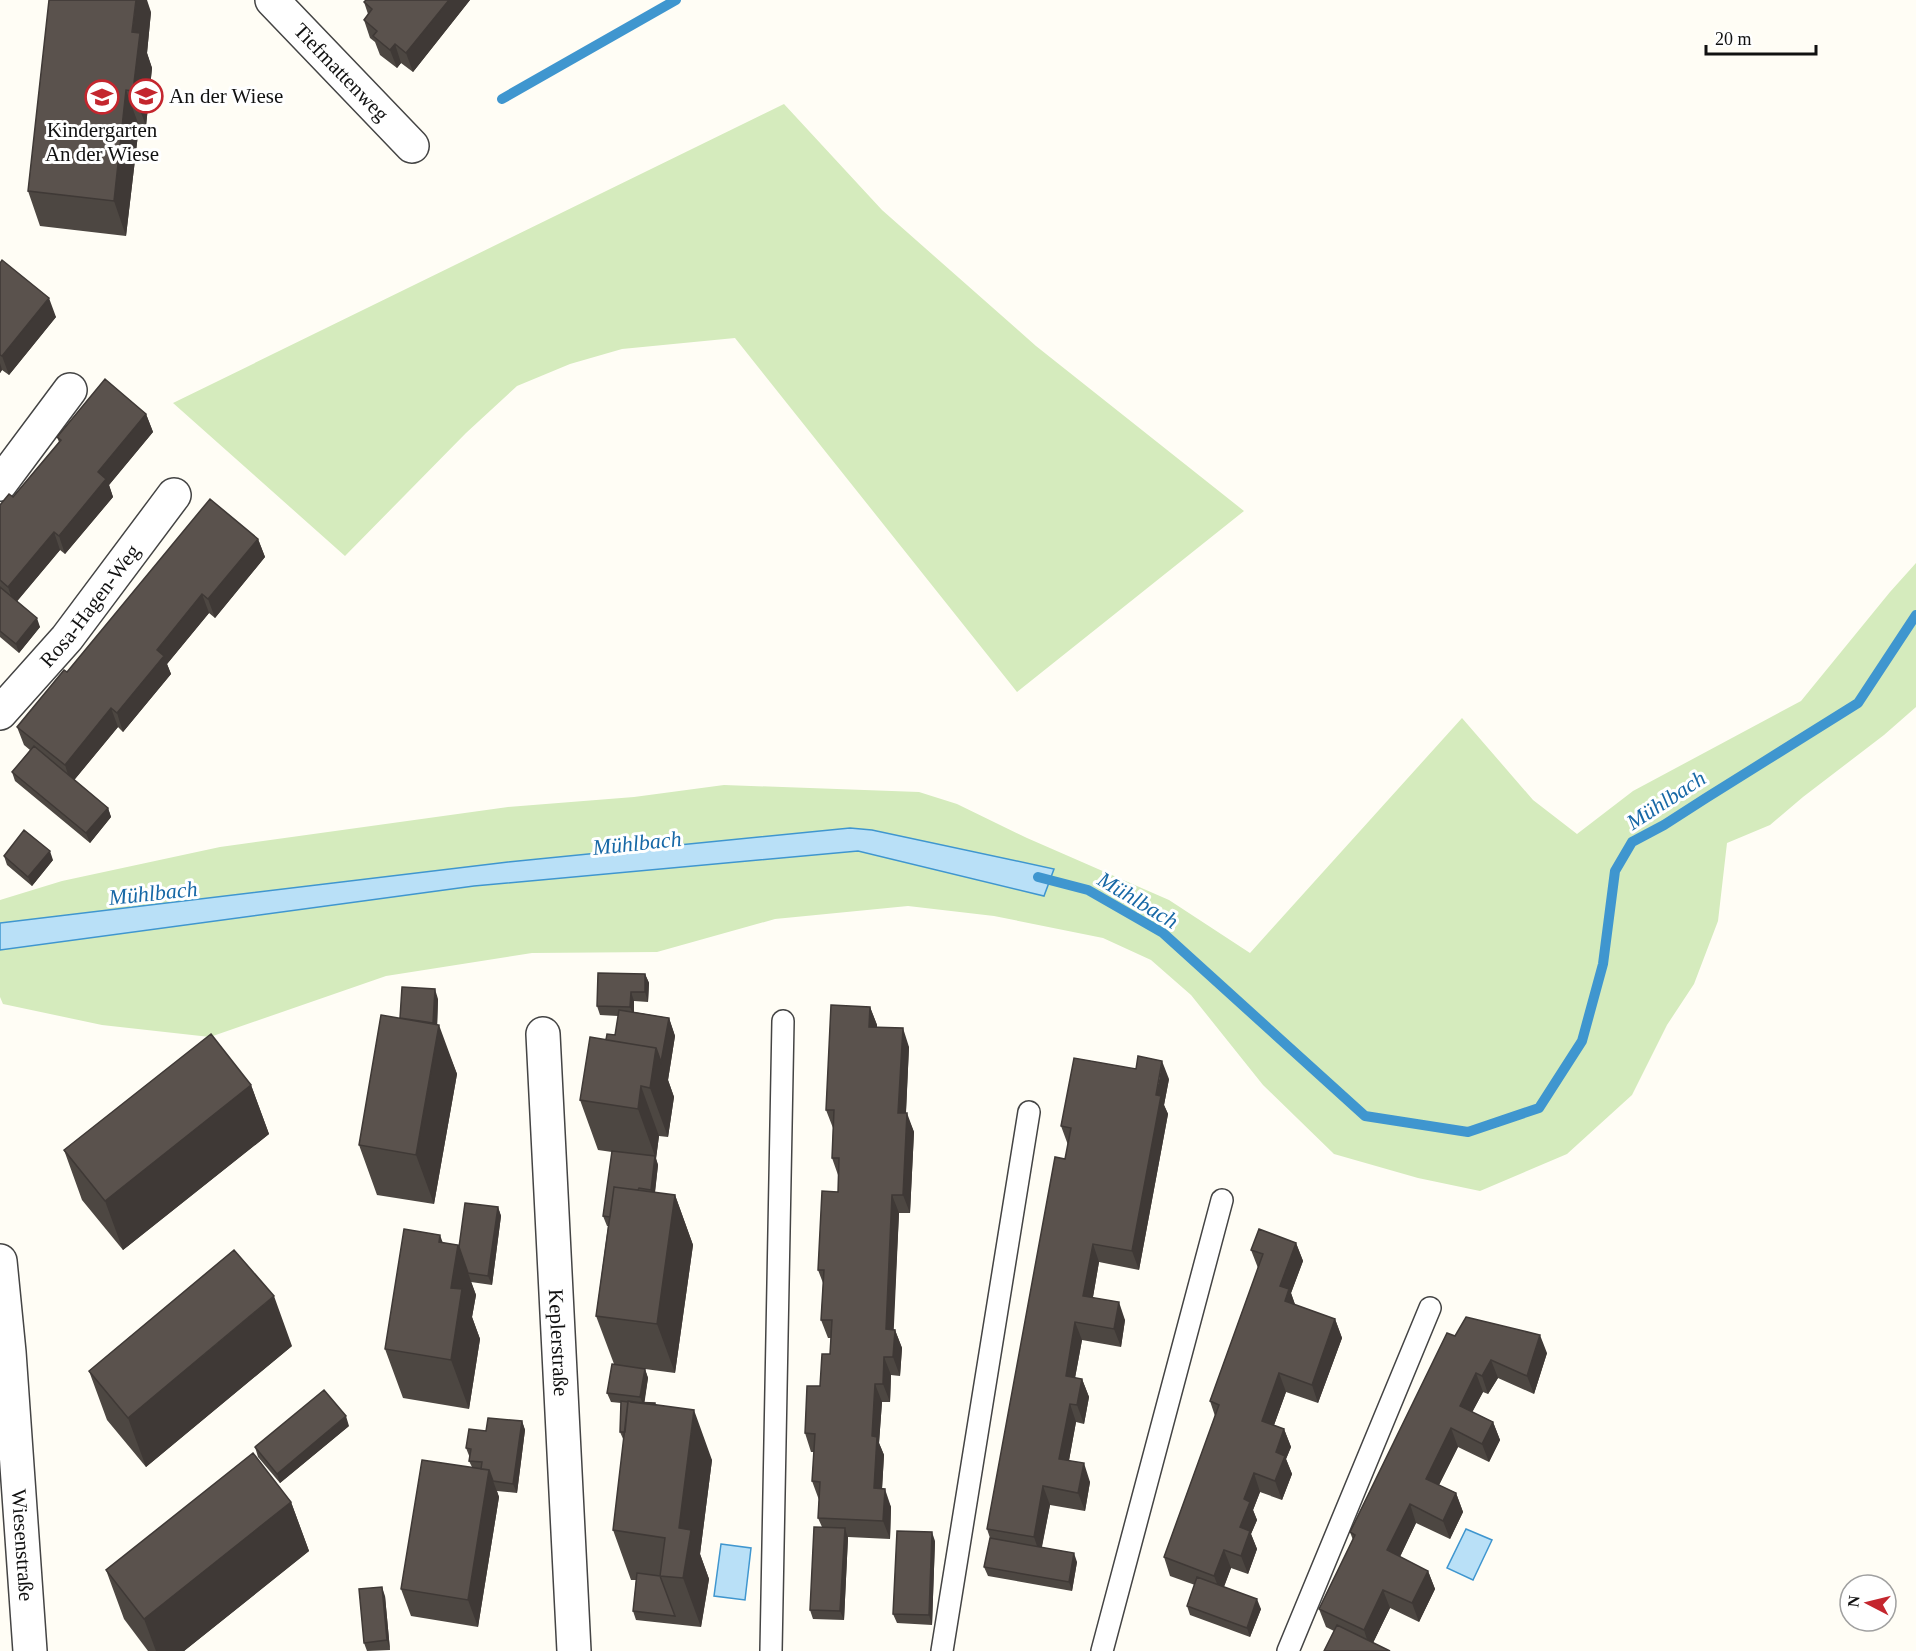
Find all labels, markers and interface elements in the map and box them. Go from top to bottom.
street label: Tiefmattenweg [289,18,394,126]
scale bar [1706,18,1816,56]
text: 20 m [1715,29,1752,49]
school or university icon: An der Wiese [128,78,164,114]
school or university icon: Kindergarten An der Wiese [84,79,120,115]
place label: An der Wiese [169,84,283,108]
place label: Kindergarten An der Wiese [45,118,159,166]
street label: Rosa-Hagen-Weg [35,539,145,672]
water label: Mühlbach [1621,765,1710,835]
water label: Mühlbach [590,826,683,860]
water label: Mühlbach [1092,866,1183,934]
water label: Mühlbach [106,876,199,910]
street label: Keplerstraße [544,1288,573,1397]
street label: Wiesenstraße [7,1488,38,1602]
north arrow [1838,1573,1898,1633]
text: N [1844,1594,1863,1608]

